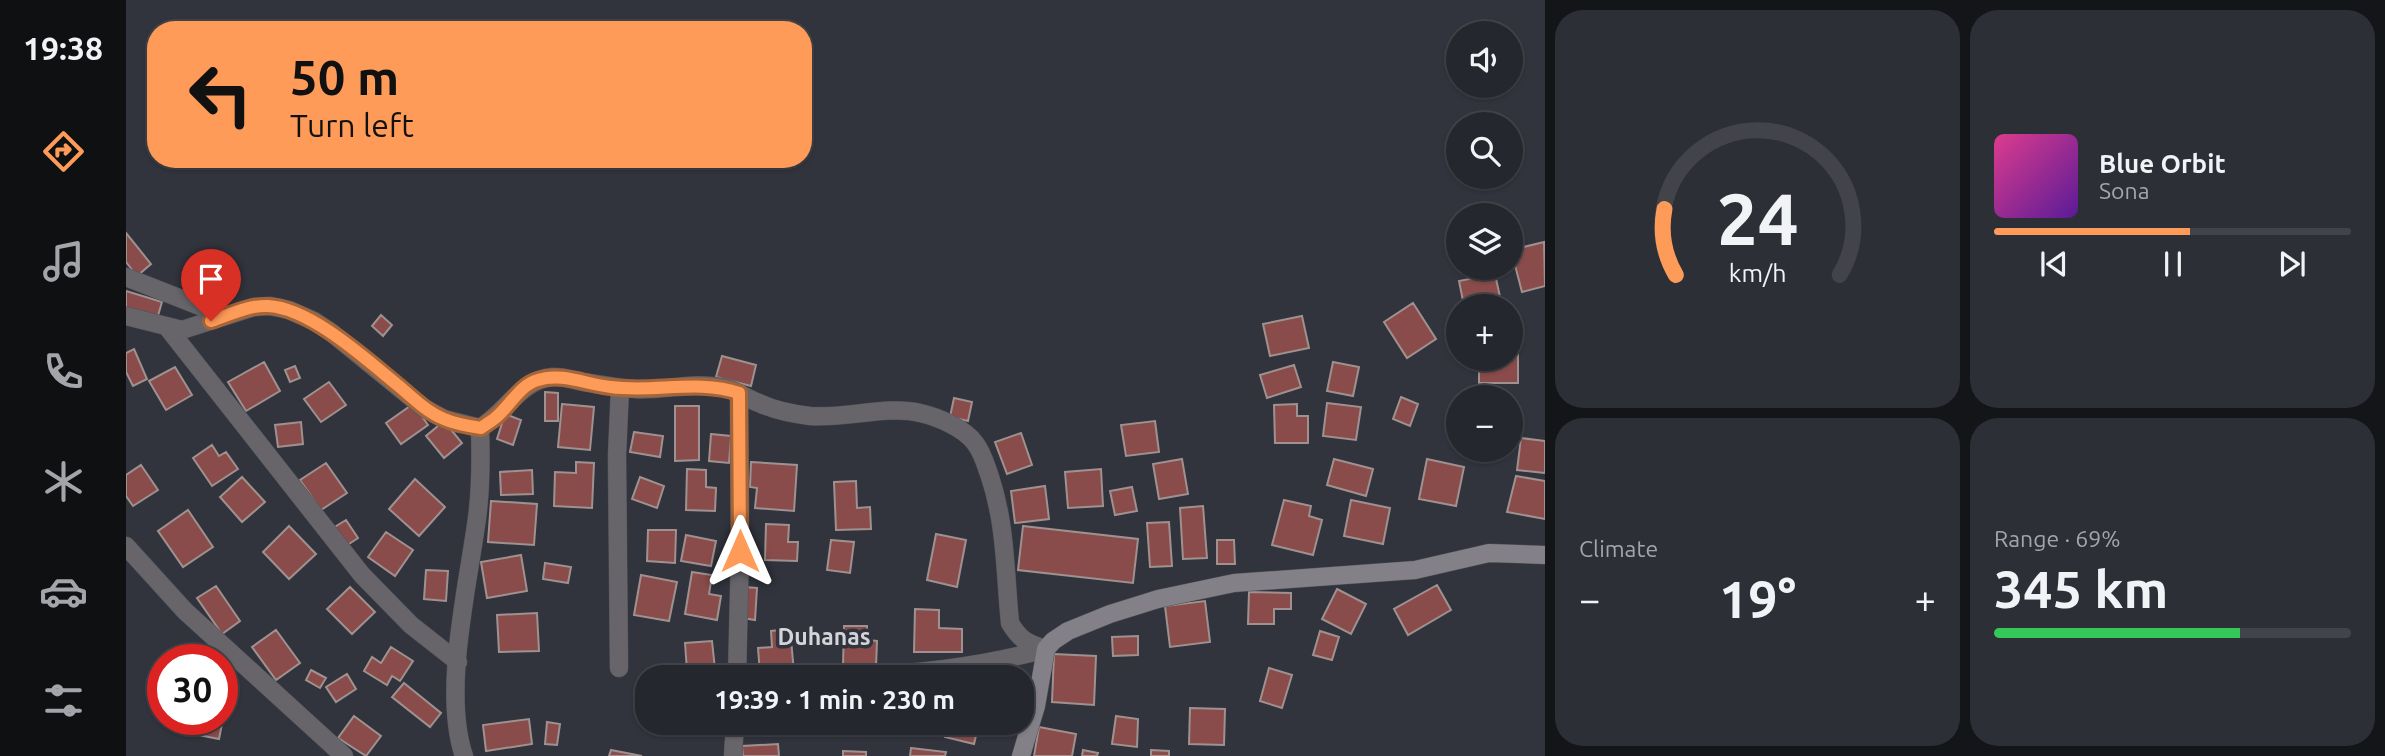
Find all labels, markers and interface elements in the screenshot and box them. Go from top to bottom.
map controls [1446,21,1523,462]
button: sound [1446,21,1523,98]
text: 19:38 [23,30,103,66]
icon: left [175,49,266,140]
text: 50 m [290,49,399,104]
text: Turn left [290,107,414,143]
button: search [1446,112,1523,189]
icon: directions [39,127,88,176]
text: Blue Orbit [2099,149,2226,178]
text: 24 [1716,177,1799,259]
text: Sona [2099,178,2149,203]
button: layers [1446,203,1523,280]
icon: music [39,237,88,286]
icon: previous [2035,245,2073,283]
icon: pause [2154,245,2192,283]
icon: next [2273,245,2311,283]
pin [181,249,241,321]
text: km/h [1729,259,1786,287]
icon: arrive [192,260,230,298]
button: + [1446,294,1523,371]
icon: phone [39,347,88,396]
button: − [1446,385,1523,462]
icon: climate [39,457,88,506]
position arrow [703,514,777,588]
text: Range · 69% [1994,526,2121,551]
text: Climate [1579,536,1658,561]
text: 345 km [1994,560,2168,618]
icon: car [39,567,88,616]
text: 19° [1719,570,1796,628]
text: − [1579,578,1600,620]
text: + [1915,578,1936,620]
district label: Duhanas [778,624,870,649]
speed limit sign: 30 [147,644,238,735]
icon: filters [39,676,88,725]
text: 19:39 · 1 min · 230 m [714,685,955,714]

